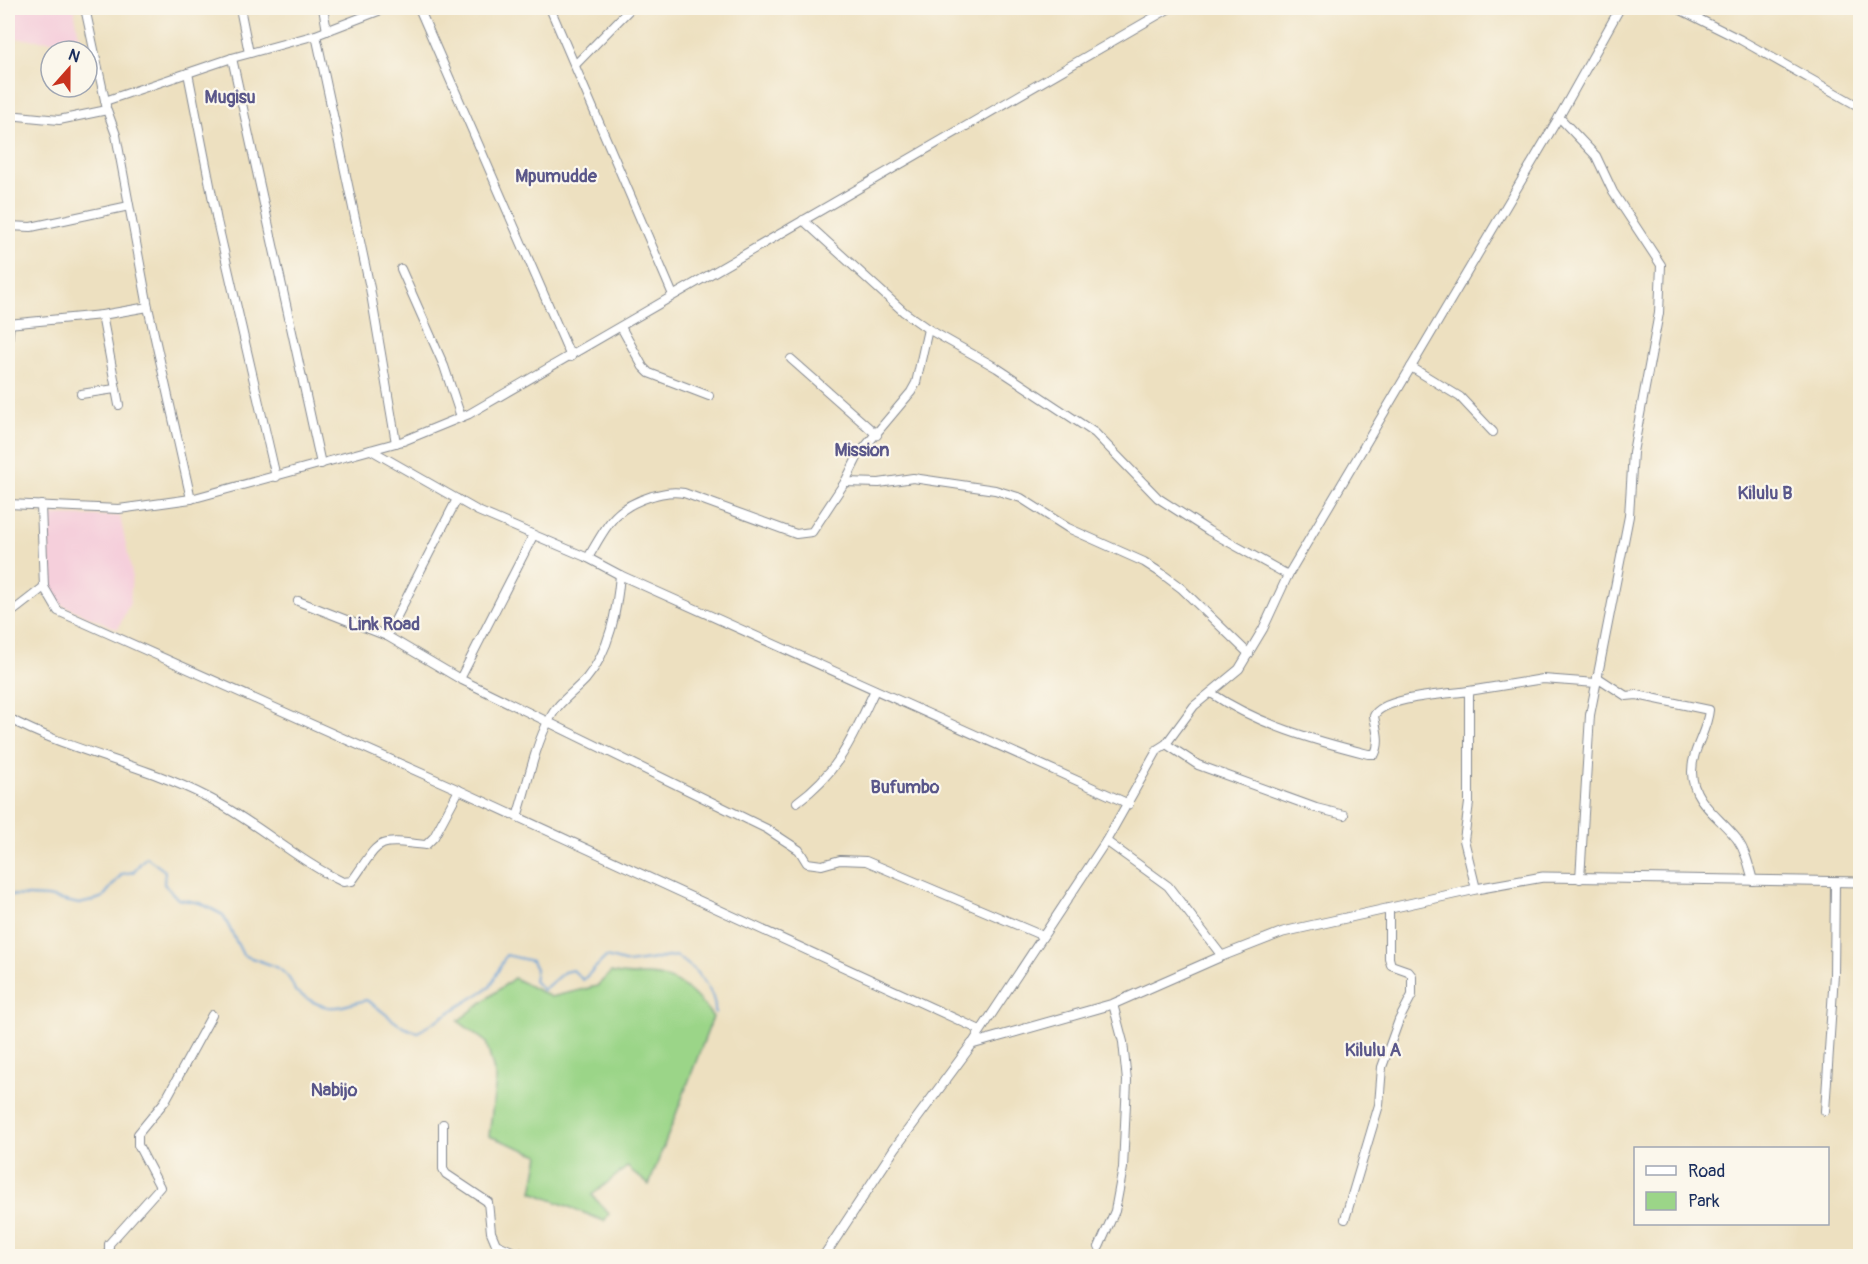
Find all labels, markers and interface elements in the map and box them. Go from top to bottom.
north arrow [39,39,99,99]
text: N [65,45,83,67]
district label: Mugisu [204,86,256,109]
district label: Mpumudde [515,165,598,188]
district label: Mission [834,439,890,462]
district label: Kilulu B [1738,482,1792,505]
district label: Link Road [348,613,420,636]
district label: Bufumbo [871,776,940,799]
district label: Kilulu A [1345,1039,1401,1062]
district label: Nabijo [311,1079,358,1102]
legend [1634,1147,1829,1225]
text: Road [1688,1160,1725,1183]
text: Park [1688,1190,1720,1213]

